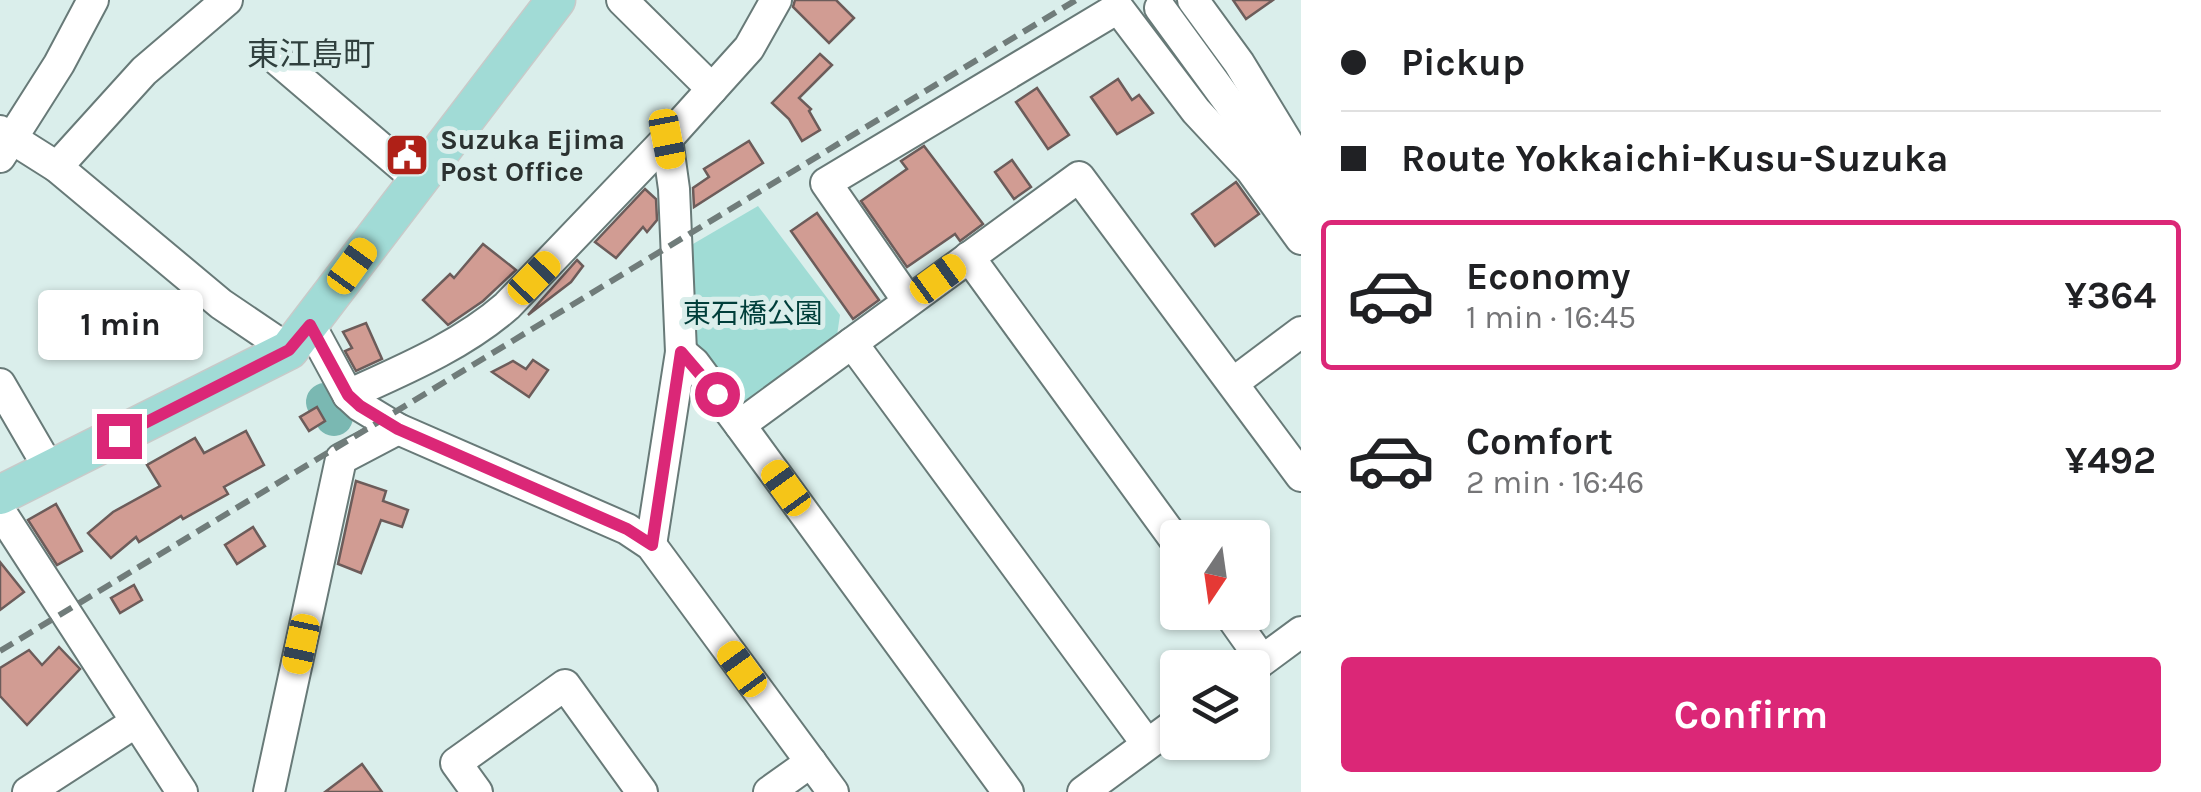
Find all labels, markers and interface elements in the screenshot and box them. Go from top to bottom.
district label: 東江島町 [247,36,375,73]
text: Pickup [1401,40,1525,85]
car [647,107,687,171]
place label: Suzuka Ejima Post Office [440,123,625,188]
public building icon: Suzuka Ejima Post Office [384,132,430,178]
text: Route Yokkaichi-Kusu-Suzuka [1401,136,1948,181]
car [322,233,382,299]
car [502,246,566,310]
car [905,249,971,309]
icon: car [1346,250,1436,340]
text: Economy [1466,254,1630,299]
text: ¥364 [2064,273,2156,318]
callout: 1 min [36,291,202,361]
park label: 東石橋公園 [683,297,823,330]
text: 1 min · 16:45 [1466,299,1636,336]
text: 1 min [80,306,161,343]
route start [695,372,740,417]
route end [97,414,142,459]
icon: car [1346,415,1436,505]
text: Comfort [1466,419,1613,464]
text: ¥492 [2065,438,2156,483]
car [756,455,816,521]
text: 2 min · 16:46 [1466,464,1644,501]
north arrow [1160,520,1270,630]
map controls [1160,520,1270,760]
car [280,612,322,676]
car [712,636,772,702]
button: layers [1160,650,1270,760]
button: Confirm [1341,657,2161,772]

